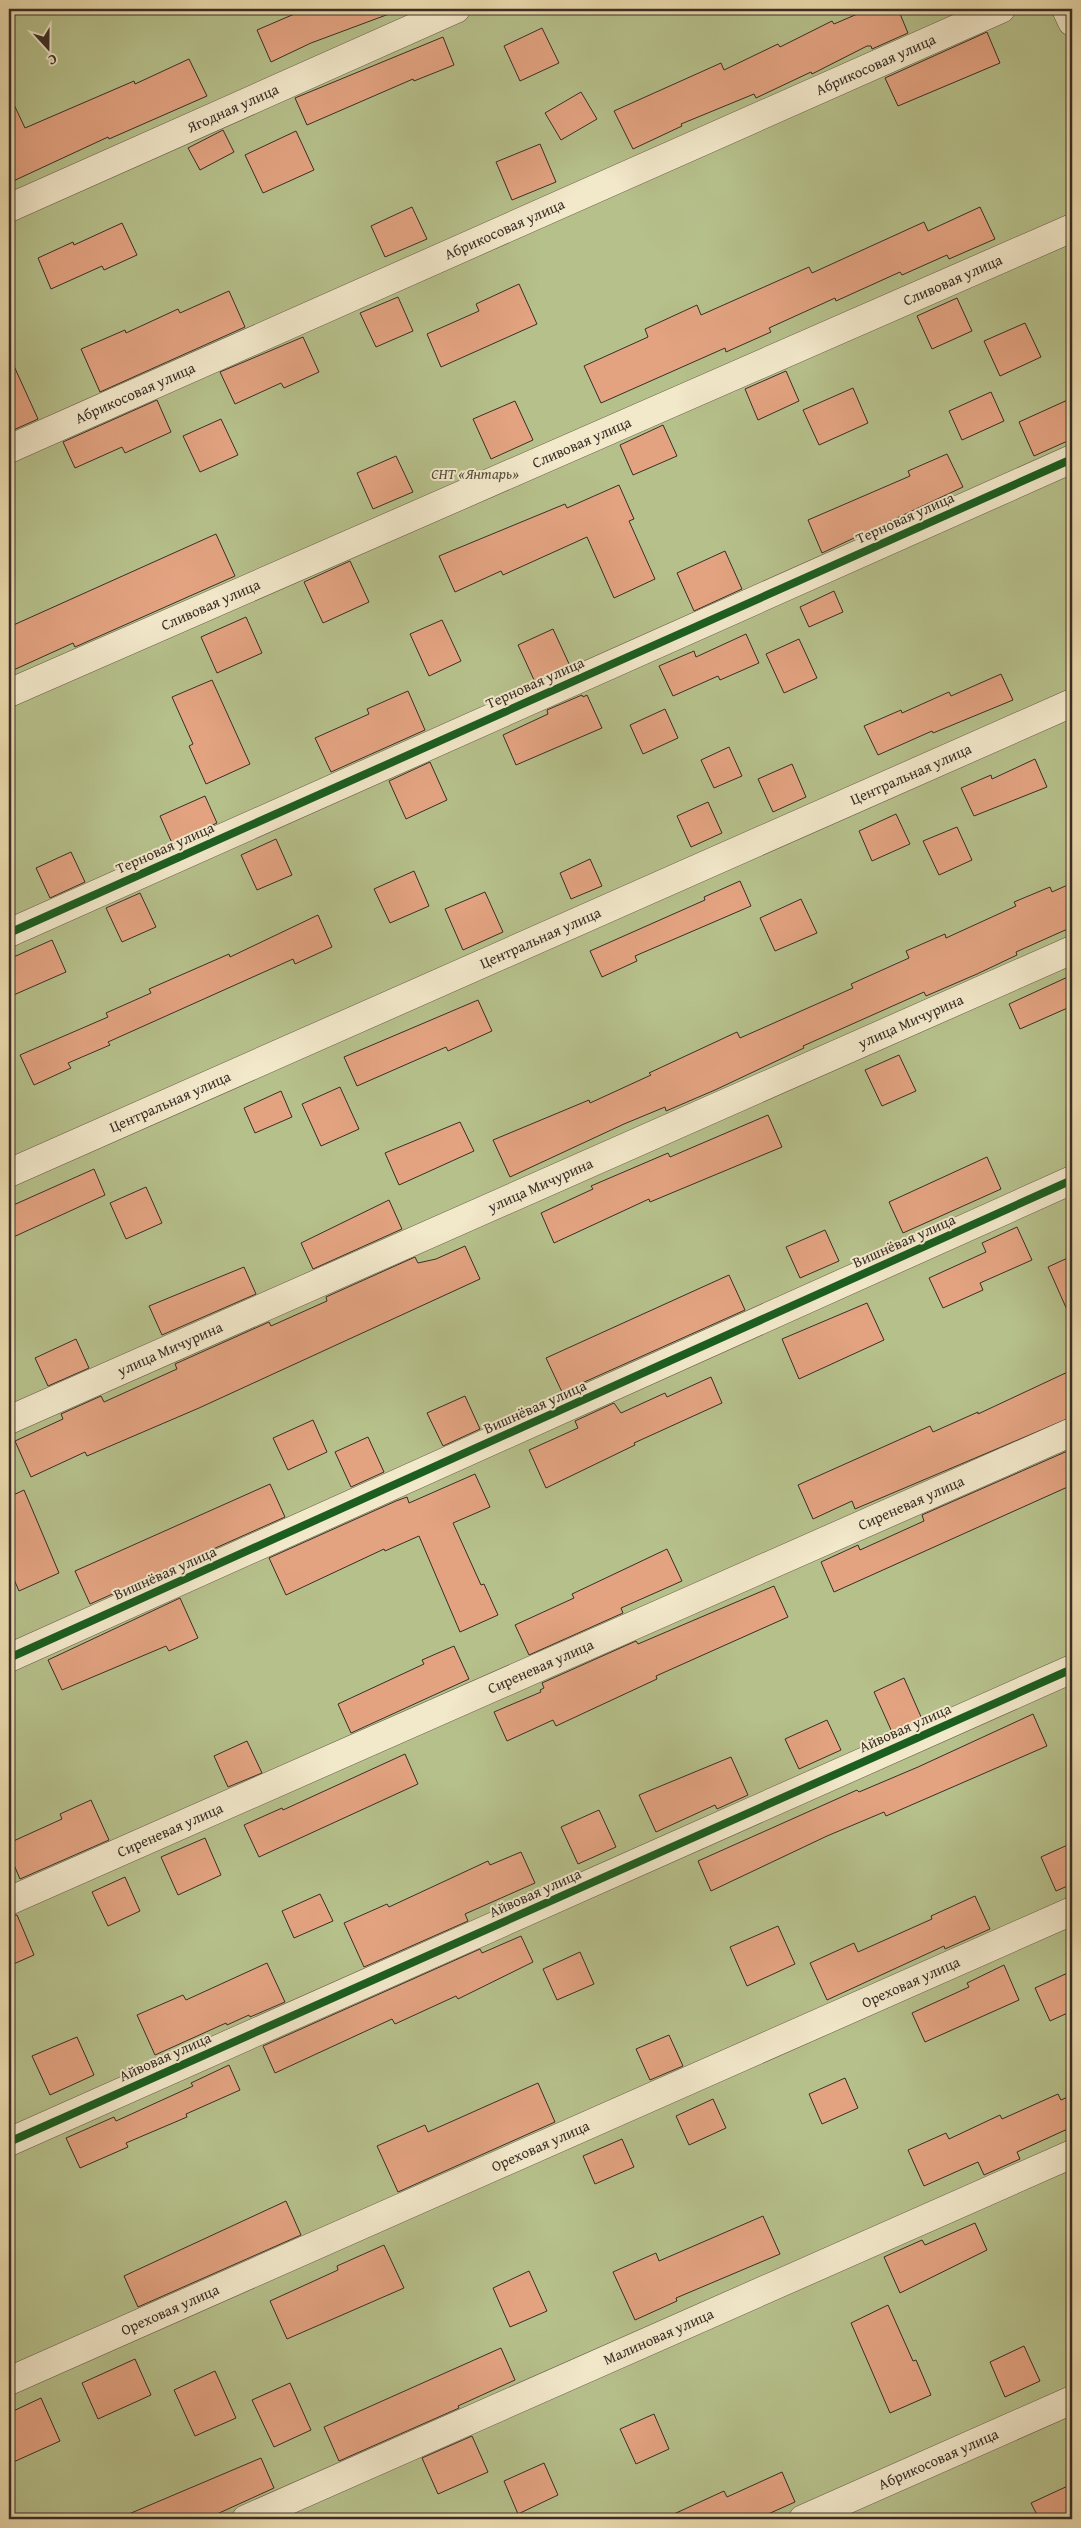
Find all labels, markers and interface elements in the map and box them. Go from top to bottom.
north arrow [22,22,72,72]
street label: Абрикосовая улица [812,28,940,100]
text: С [45,49,60,71]
street label: Ягодная улица [183,78,283,138]
street label: Абрикосовая улица [441,193,569,265]
street label: Сливовая улица [900,248,1006,311]
street label: Абрикосовая улица [71,356,199,428]
street label: Сливовая улица [529,411,635,473]
park label: СНТ «Янтарь» [431,463,519,484]
street label: Терновая улица [852,486,958,549]
street label: Сливовая улица [157,573,264,635]
street label: Терновая улица [482,651,588,714]
street label: Центральная улица [847,737,975,810]
street label: Терновая улица [112,816,218,879]
street label: Центральная улица [476,901,605,974]
street label: улица Мичурина [854,988,967,1054]
street label: Центральная улица [106,1065,235,1137]
street label: улица Мичурина [483,1152,597,1217]
street label: Вишнёвая улица [849,1208,959,1273]
street label: улица Мичурина [113,1316,227,1381]
street label: Вишнёвая улица [480,1374,590,1439]
street label: Сиреневая улица [855,1470,968,1535]
street label: Вишнёвая улица [110,1540,220,1605]
street label: Сиреневая улица [484,1633,597,1699]
street label: Айвовая улица [855,1698,955,1757]
street label: Сиреневая улица [113,1797,227,1862]
street label: Айвовая улица [485,1863,585,1922]
street label: Ореховая улица [858,1951,964,2013]
street label: Айвовая улица [115,2027,215,2086]
street label: Ореховая улица [488,2114,593,2177]
street label: Ореховая улица [117,2278,223,2340]
street label: Малиновая улица [600,2302,717,2370]
street label: Абрикосовая улица [875,2423,1002,2494]

